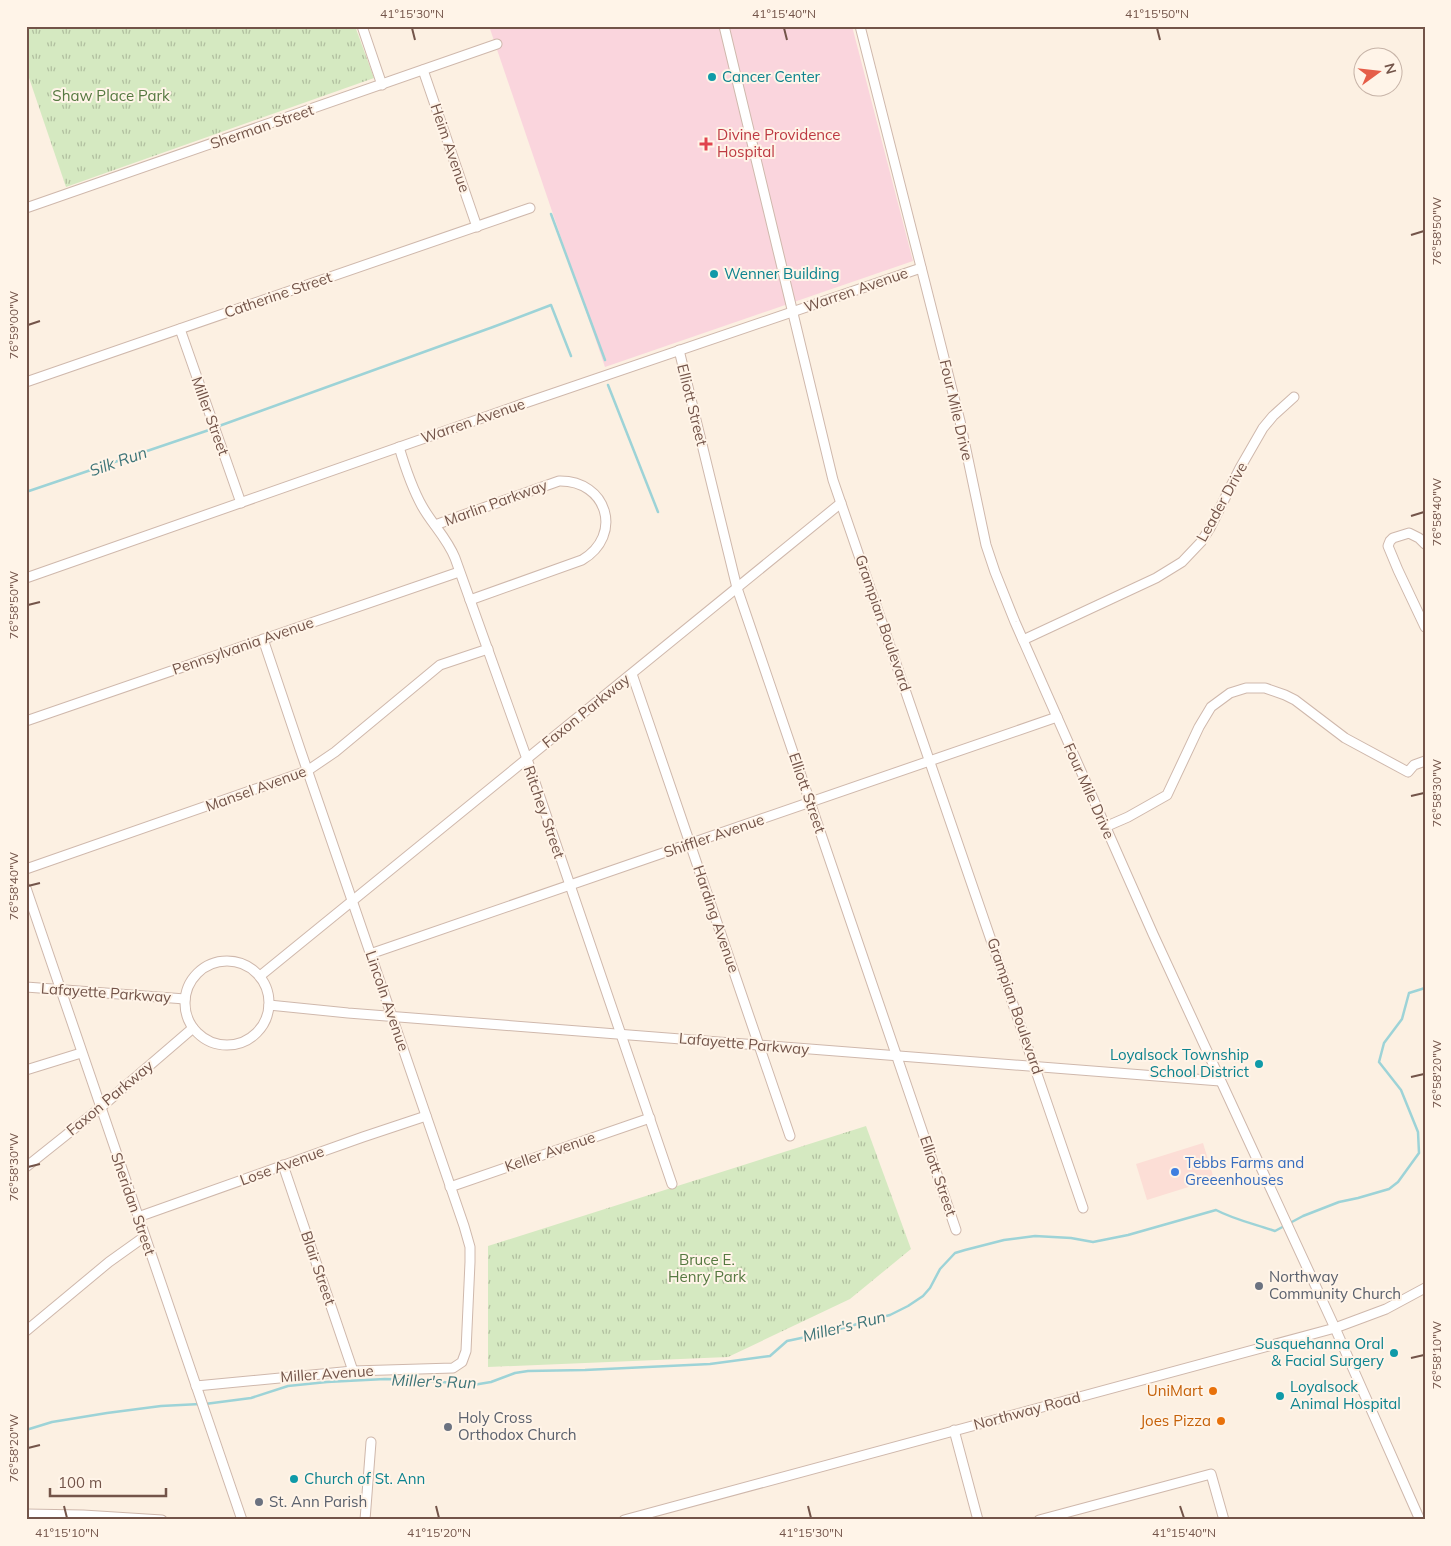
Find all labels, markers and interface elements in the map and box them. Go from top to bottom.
text: 41°15'30"N [380,6,444,21]
text: 41°15'40"N [752,6,816,21]
text: 41°15'50"N [1125,6,1189,21]
north arrow [1354,48,1404,98]
text: N [1380,61,1401,76]
place label: Cancer Center [722,67,821,86]
marker: Cancer Center [706,71,718,83]
park label: Shaw Place Park [52,86,170,105]
street label: Sherman Street [208,100,316,153]
street label: Heim Avenue [426,101,475,195]
place label: Divine Providence Hospital [717,125,841,161]
marker: Divine Providence Hospital [699,137,713,151]
text: 76°58'50"W [1429,197,1444,265]
street label: Warren Avenue [801,263,910,316]
place label: Wenner Building [724,264,839,283]
street label: Catherine Street [222,267,334,322]
marker: Wenner Building [708,268,720,280]
text: 76°59'00"W [6,291,21,359]
street label: Four Mile Drive [936,358,977,462]
street label: Elliott Street [673,362,712,448]
street label: Miller Street [187,374,234,458]
street label: Warren Avenue [418,394,527,447]
water label: Silk Run [87,442,149,480]
street label: Leader Drive [1192,459,1251,545]
street label: Marlin Parkway [442,475,550,530]
text: 76°58'40"W [1429,478,1444,546]
street label: Grampian Boulevard [851,552,916,694]
text: 76°58'50"W [6,571,21,639]
street label: Pennsylvania Avenue [170,612,316,679]
street label: Faxon Parkway [538,669,633,752]
street label: Four Mile Drive [1060,740,1119,842]
street label: Elliott Street [785,750,830,836]
text: 76°58'30"W [1429,759,1444,827]
street label: Mansel Avenue [203,761,309,816]
street label: Ritchey Street [520,763,569,861]
street label: Shiffler Avenue [661,809,767,862]
text: 76°58'40"W [6,852,21,920]
street label: Harding Avenue [689,863,744,975]
street label: Grampian Boulevard [983,935,1048,1077]
street label: Lincoln Avenue [361,948,414,1054]
street label: Lafayette Parkway [40,978,172,1007]
street label: Lafayette Parkway [678,1028,810,1059]
text: 76°58'20"W [1429,1040,1444,1108]
place label: Loyalsock Township School District [1110,1045,1249,1081]
street label: Faxon Parkway [62,1056,157,1139]
marker: Loyalsock Township School District [1253,1058,1265,1070]
street label: Keller Avenue [502,1127,598,1176]
text: 76°58'30"W [6,1133,21,1201]
street label: Elliott Street [916,1133,961,1219]
street label: Lose Avenue [237,1141,327,1190]
street label: Sheridan Street [107,1150,160,1258]
place label: Tebbs Farms and Greeenhouses [1185,1153,1304,1189]
marker: Tebbs Farms and Greeenhouses [1169,1166,1181,1178]
street label: Blair Street [297,1228,340,1307]
park label: Bruce E. Henry Park [668,1250,746,1286]
place label: Northway Community Church [1269,1267,1401,1303]
marker: Northway Community Church [1253,1280,1265,1292]
water label: Miller's Run [800,1306,888,1346]
text: 76°58'10"W [1429,1321,1444,1389]
place label: Susquehanna Oral & Facial Surgery [1255,1334,1384,1370]
marker: Susquehanna Oral & Facial Surgery [1388,1347,1400,1359]
street label: Miller Avenue [280,1361,374,1386]
water label: Miller's Run [391,1370,477,1392]
place label: Loyalsock Animal Hospital [1290,1377,1401,1413]
place label: UniMart [1147,1381,1203,1400]
marker: UniMart [1207,1385,1219,1397]
street label: Northway Road [971,1387,1082,1434]
marker: Loyalsock Animal Hospital [1274,1390,1286,1402]
place label: Holy Cross Orthodox Church [458,1408,577,1444]
place label: Joes Pizza [1140,1411,1211,1430]
text: 76°58'20"W [6,1414,21,1482]
marker: Joes Pizza [1215,1415,1227,1427]
marker: Holy Cross Orthodox Church [442,1421,454,1433]
scale bar [50,1466,166,1498]
place label: Church of St. Ann [304,1469,425,1488]
text: 100 m [58,1473,102,1492]
marker: Church of St. Ann [288,1473,300,1485]
place label: St. Ann Parish [269,1492,367,1511]
marker: St. Ann Parish [253,1496,265,1508]
text: 41°15'10"N [35,1525,99,1540]
text: 41°15'20"N [407,1525,471,1540]
text: 41°15'30"N [779,1525,843,1540]
text: 41°15'40"N [1152,1525,1216,1540]

